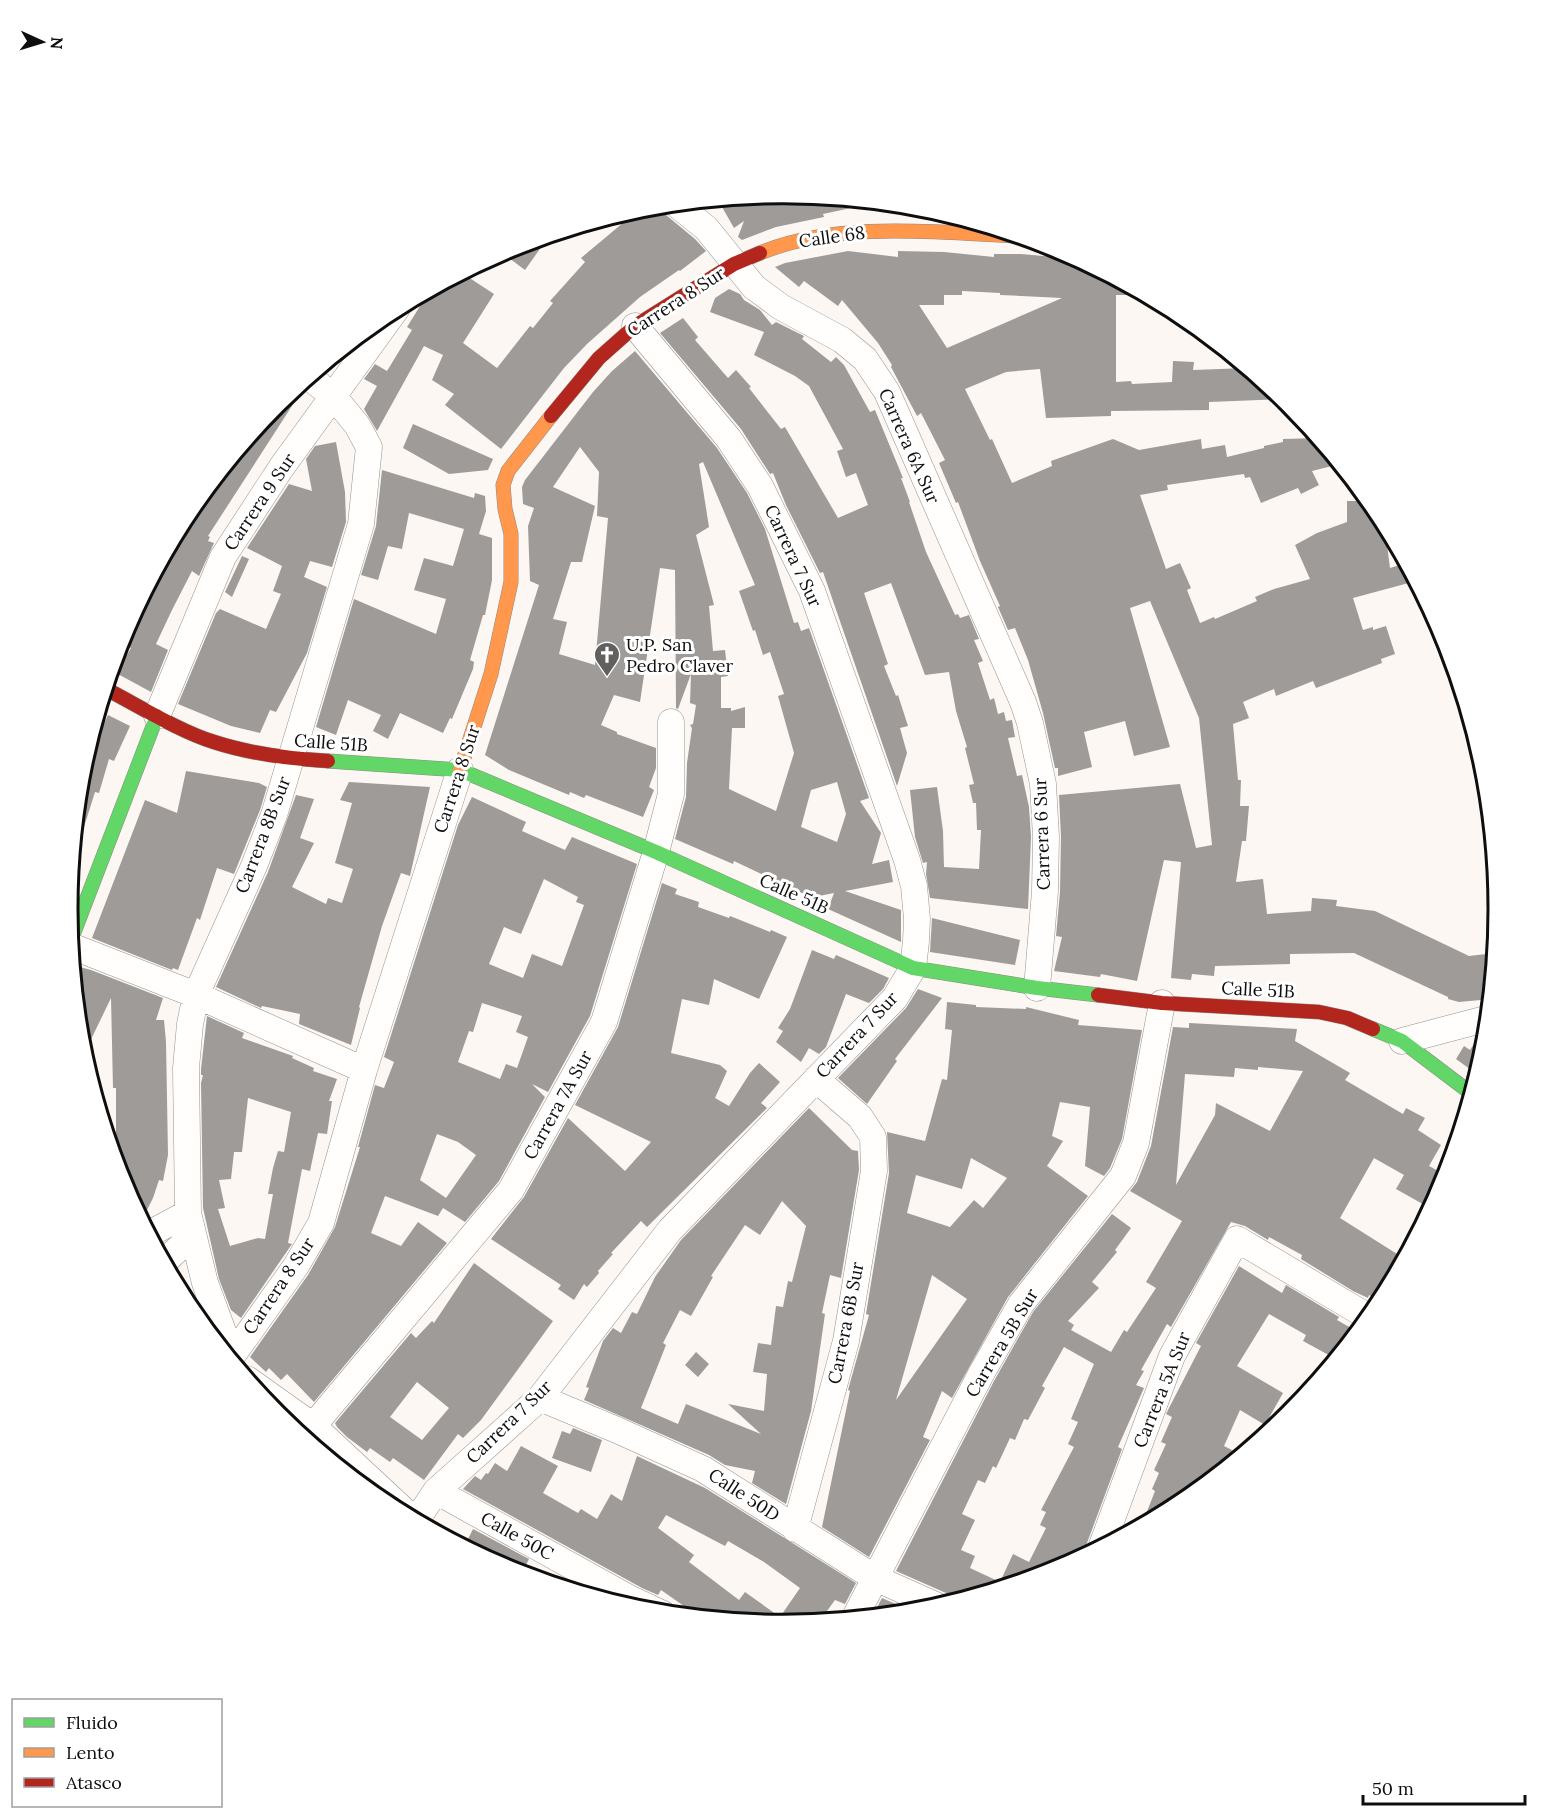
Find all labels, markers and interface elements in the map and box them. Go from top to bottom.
north arrow [12,12,72,72]
text: N [47,36,67,50]
street label: Calle 68 [797,220,867,253]
street label: Carrera 8 Sur [622,261,729,342]
street label: Carrera 6A Sur [874,385,945,507]
street label: Carrera 9 Sur [219,448,301,555]
street label: Carrera 7 Sur [760,501,827,611]
place label: U.P. San Pedro Claver [626,633,733,677]
church icon: U.P. San Pedro Claver [592,640,622,678]
street label: Carrera 8 Sur [428,722,485,836]
street label: Calle 51B [293,728,369,757]
street label: Carrera 8B Sur [230,773,295,897]
street label: Carrera 6 Sur [1028,777,1055,891]
street label: Calle 51B [756,868,833,919]
street label: Calle 51B [1221,976,1295,1003]
street label: Carrera 7 Sur [811,986,903,1083]
street label: Carrera 7A Sur [518,1046,597,1163]
street label: Carrera 8 Sur [238,1233,320,1339]
street label: Carrera 6B Sur [822,1260,869,1386]
street label: Carrera 5B Sur [960,1284,1043,1401]
street label: Carrera 5A Sur [1128,1328,1195,1451]
street label: Carrera 7 Sur [461,1375,557,1468]
street label: Calle 50D [704,1463,784,1526]
street label: Calle 50C [477,1506,558,1565]
legend [12,1699,222,1807]
text: Fluido [66,1711,118,1734]
text: Lento [66,1741,114,1764]
scale bar [1363,1768,1525,1806]
text: Atasco [65,1771,122,1794]
text: 50 m [1372,1777,1414,1800]

